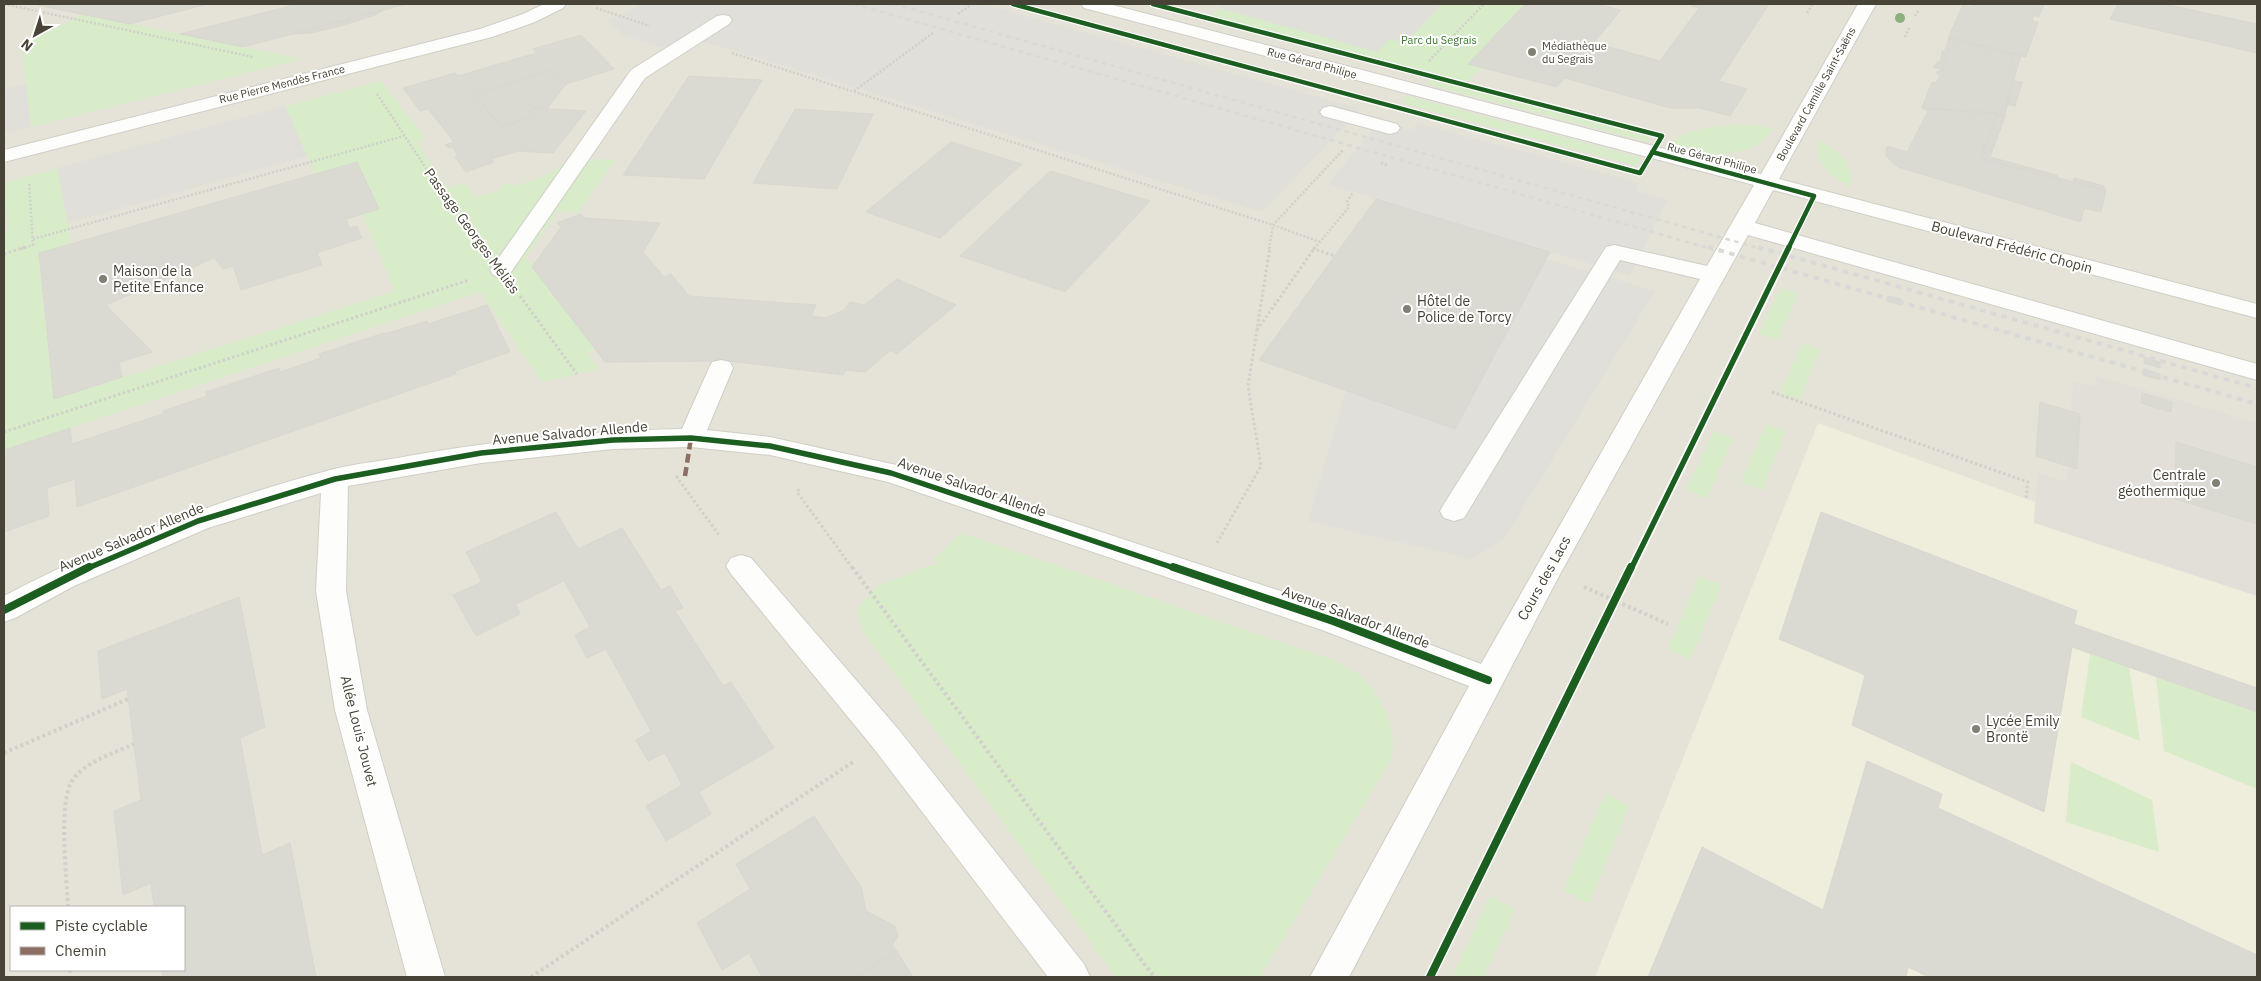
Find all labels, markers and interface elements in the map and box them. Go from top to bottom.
north arrow [10,10,60,60]
street label: Boulevard Camille Saint-Saëns [1773,24,1859,164]
park label: Parc du Segrais [1401,33,1477,47]
text: N [17,35,36,55]
place label: Médiathèque du Segrais [1542,39,1607,66]
street label: Rue Gérard Philipe [1266,44,1358,82]
marker: Médiathèque du Segrais [1526,46,1538,58]
street label: Rue Pierre Mendès France [218,62,346,106]
street label: Rue Gérard Philipe [1666,139,1758,177]
street label: Passage Georges Méliès [420,165,524,298]
street label: Boulevard Frédéric Chopin [1929,217,2095,277]
place label: Maison de la Petite Enfance [113,262,204,296]
marker: Maison de la Petite Enfance [97,273,109,285]
place label: Hôtel de Police de Torcy [1417,292,1511,326]
marker: Hôtel de Police de Torcy [1401,303,1413,315]
street label: Avenue Salvador Allende [492,417,649,449]
street label: Avenue Salvador Allende [895,453,1049,521]
place label: Centrale géothermique [2118,466,2206,500]
marker: Centrale géothermique [2210,477,2222,489]
street label: Avenue Salvador Allende [56,498,207,576]
street label: Cours des Lacs [1513,532,1575,623]
street label: Avenue Salvador Allende [1280,582,1433,652]
street label: Allée Louis Jouvet [337,674,382,788]
place label: Lycée Emily Brontë [1986,712,2060,746]
marker: Lycée Emily Brontë [1970,723,1982,735]
legend [10,906,185,971]
text: Piste cyclable [55,916,148,935]
text: Chemin [55,941,106,960]

